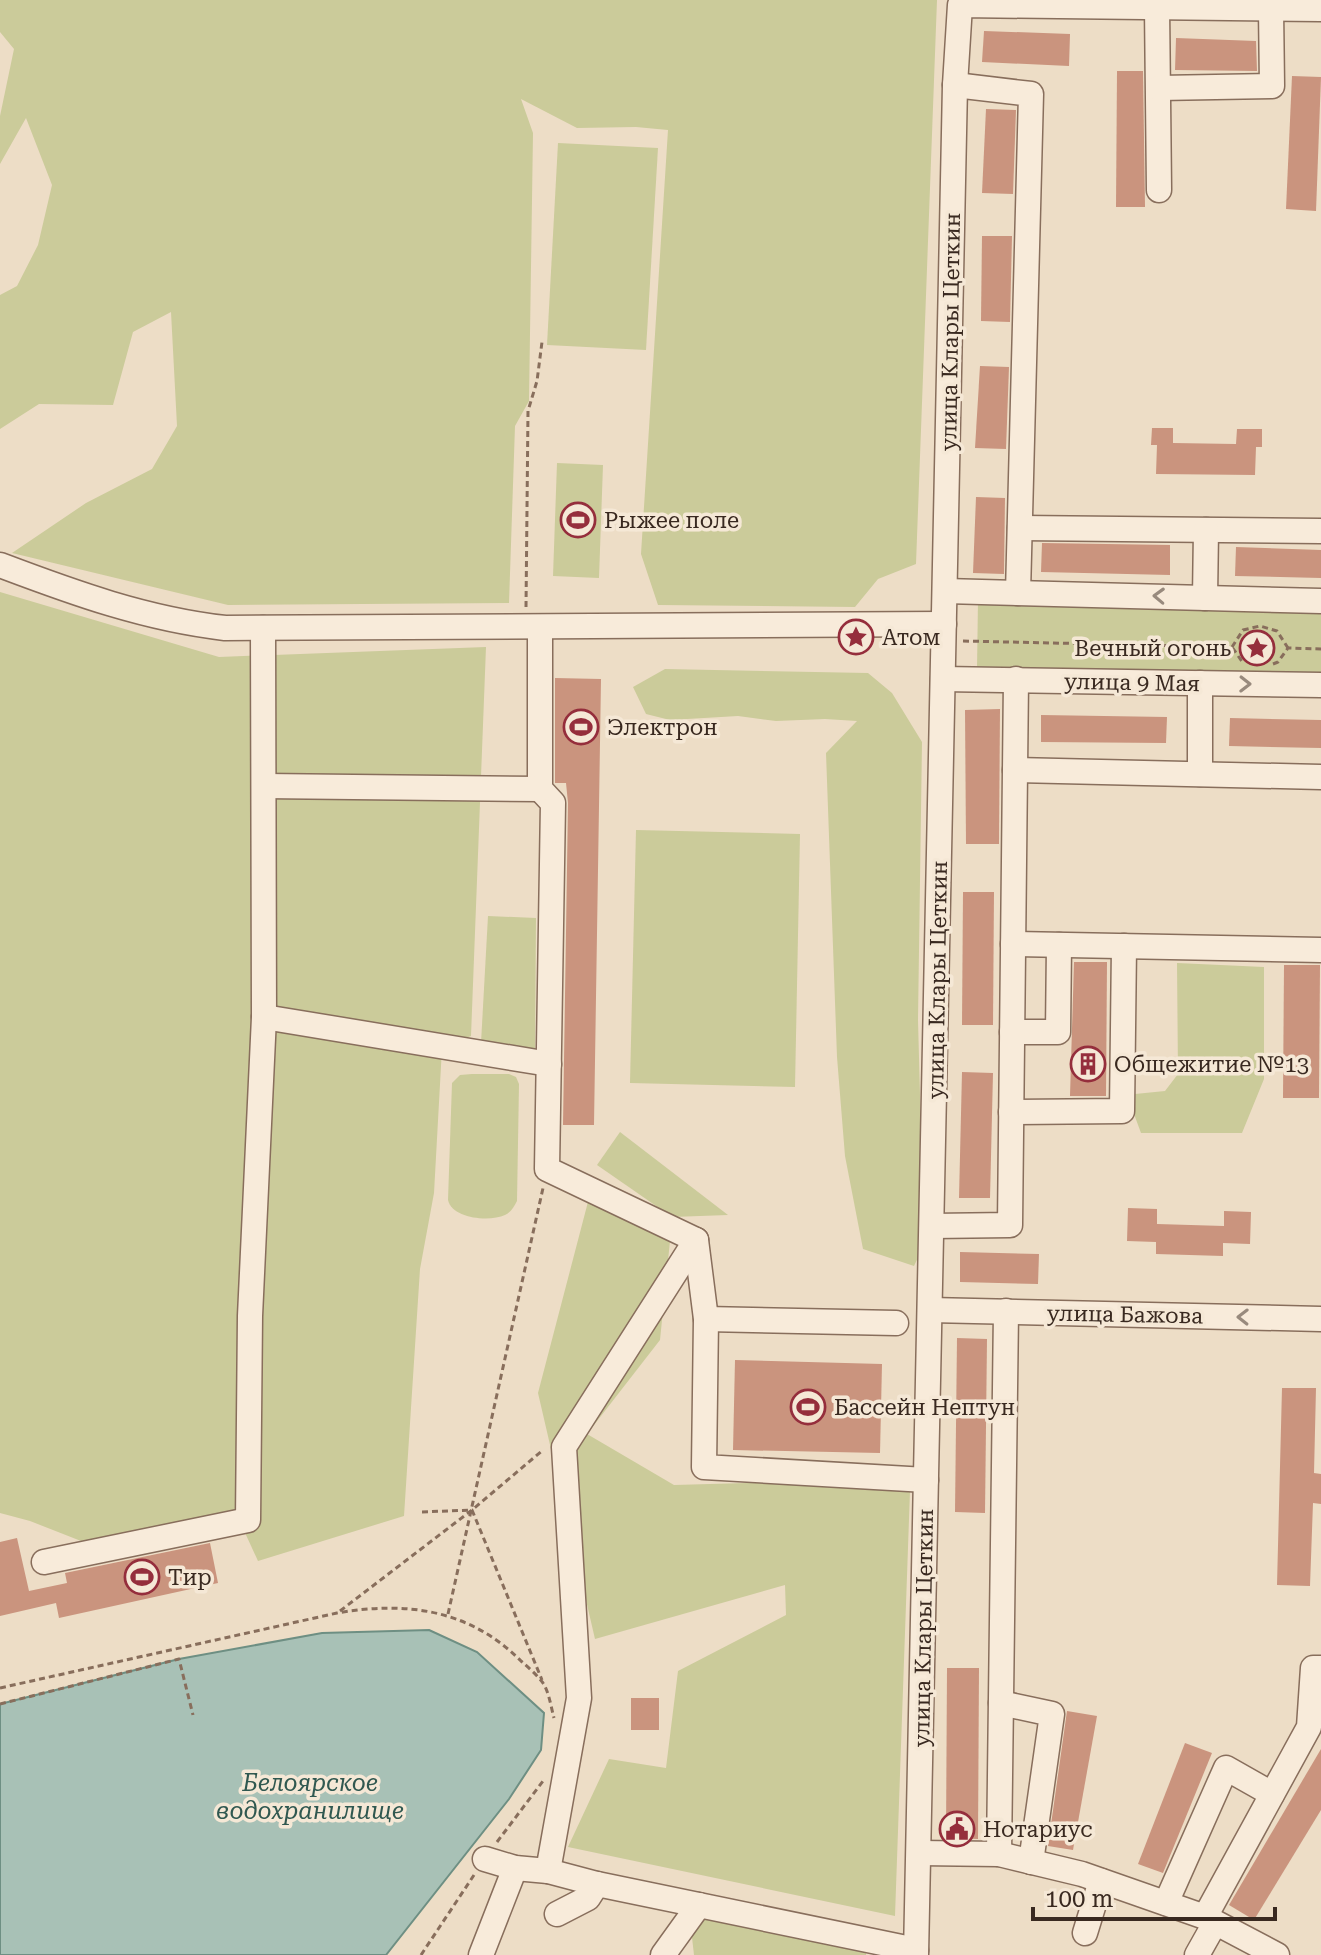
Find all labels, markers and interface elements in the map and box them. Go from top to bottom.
street label: улица Клары Цеткин [936,213,965,451]
sports icon: Рыжее поле [559,501,597,539]
place label: Рыжее поле [604,508,739,533]
one-way arrow [1152,588,1165,605]
place icon: Атом [837,618,875,656]
place label: Атом [882,625,941,650]
place icon: Вечный огонь [1238,629,1276,667]
place label: Вечный огонь [1074,636,1231,661]
street label: улица 9 Мая [1064,669,1200,696]
one-way arrow [1239,675,1252,693]
sports icon: Электрон [562,708,600,746]
place label: Электрон [607,715,718,740]
street label: улица Клары Цеткин [923,861,952,1099]
building icon: Общежитие №13 [1069,1045,1107,1083]
place label: Общежитие №13 [1114,1052,1309,1077]
street label: улица Бажова [1047,1301,1203,1328]
one-way arrow [1236,1309,1249,1326]
sports icon: Бассейн Нептун [789,1388,827,1426]
place label: Бассейн Нептун [834,1395,1015,1420]
street label: улица Клары Цеткин [909,1509,938,1747]
sports icon: Тир [123,1558,161,1596]
place label: Тир [168,1565,212,1590]
water label: Белоярское водохранилище [216,1769,404,1825]
public building icon: Нотариус [938,1810,976,1848]
place label: Нотариус [983,1817,1092,1842]
scale bar [1033,1871,1275,1921]
text: 100 m [1045,1885,1113,1913]

